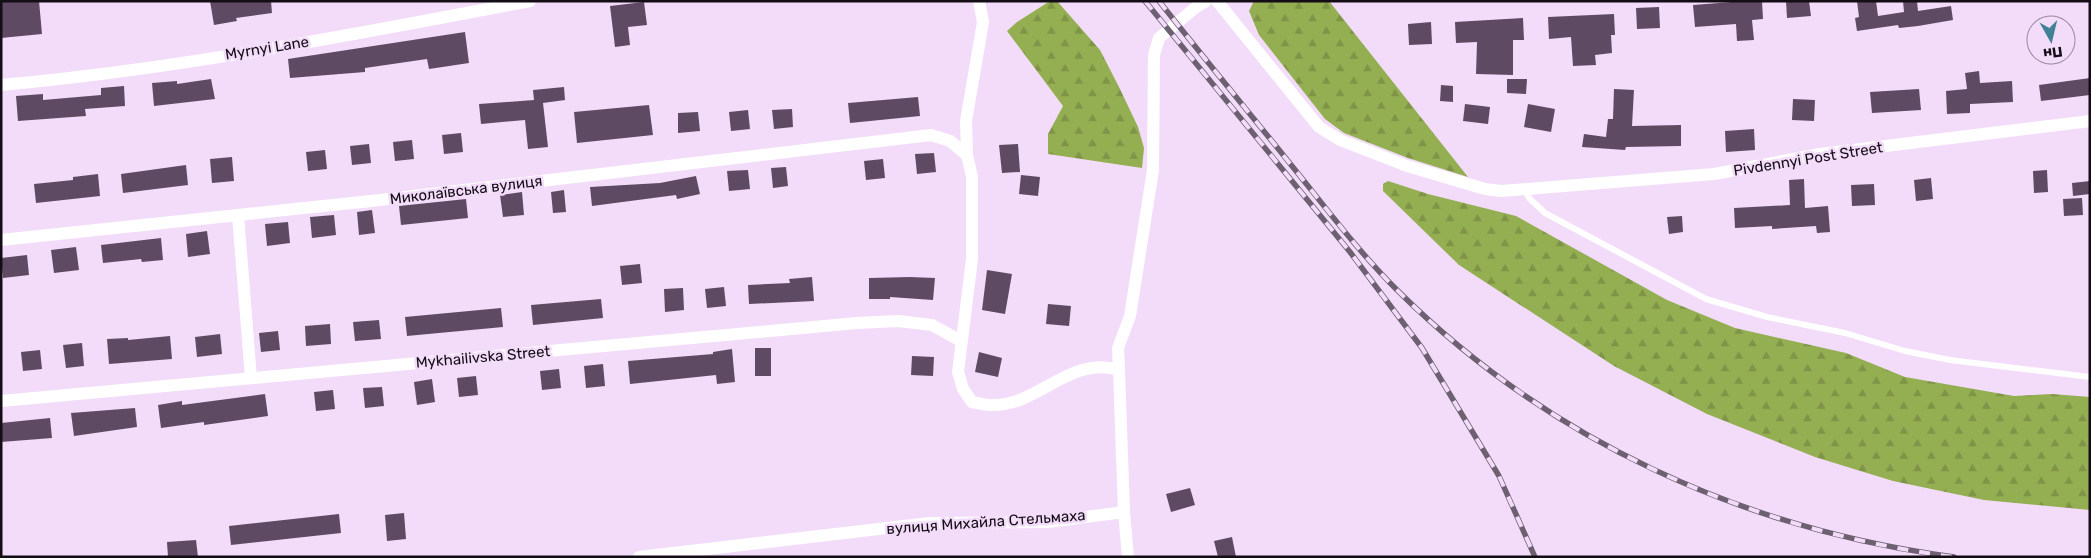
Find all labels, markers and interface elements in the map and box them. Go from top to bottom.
north arrow [2026,15,2076,65]
street label: Myrnyi Lane [224,32,310,64]
text: Пн [2042,43,2064,62]
street label: Pivdennyi Post Street [1732,138,1884,180]
street label: Миколаївська вулиця [389,172,543,208]
street label: Mykhailivska Street [415,342,551,372]
street label: вулиця Михайла Стельмаха [886,506,1086,538]

